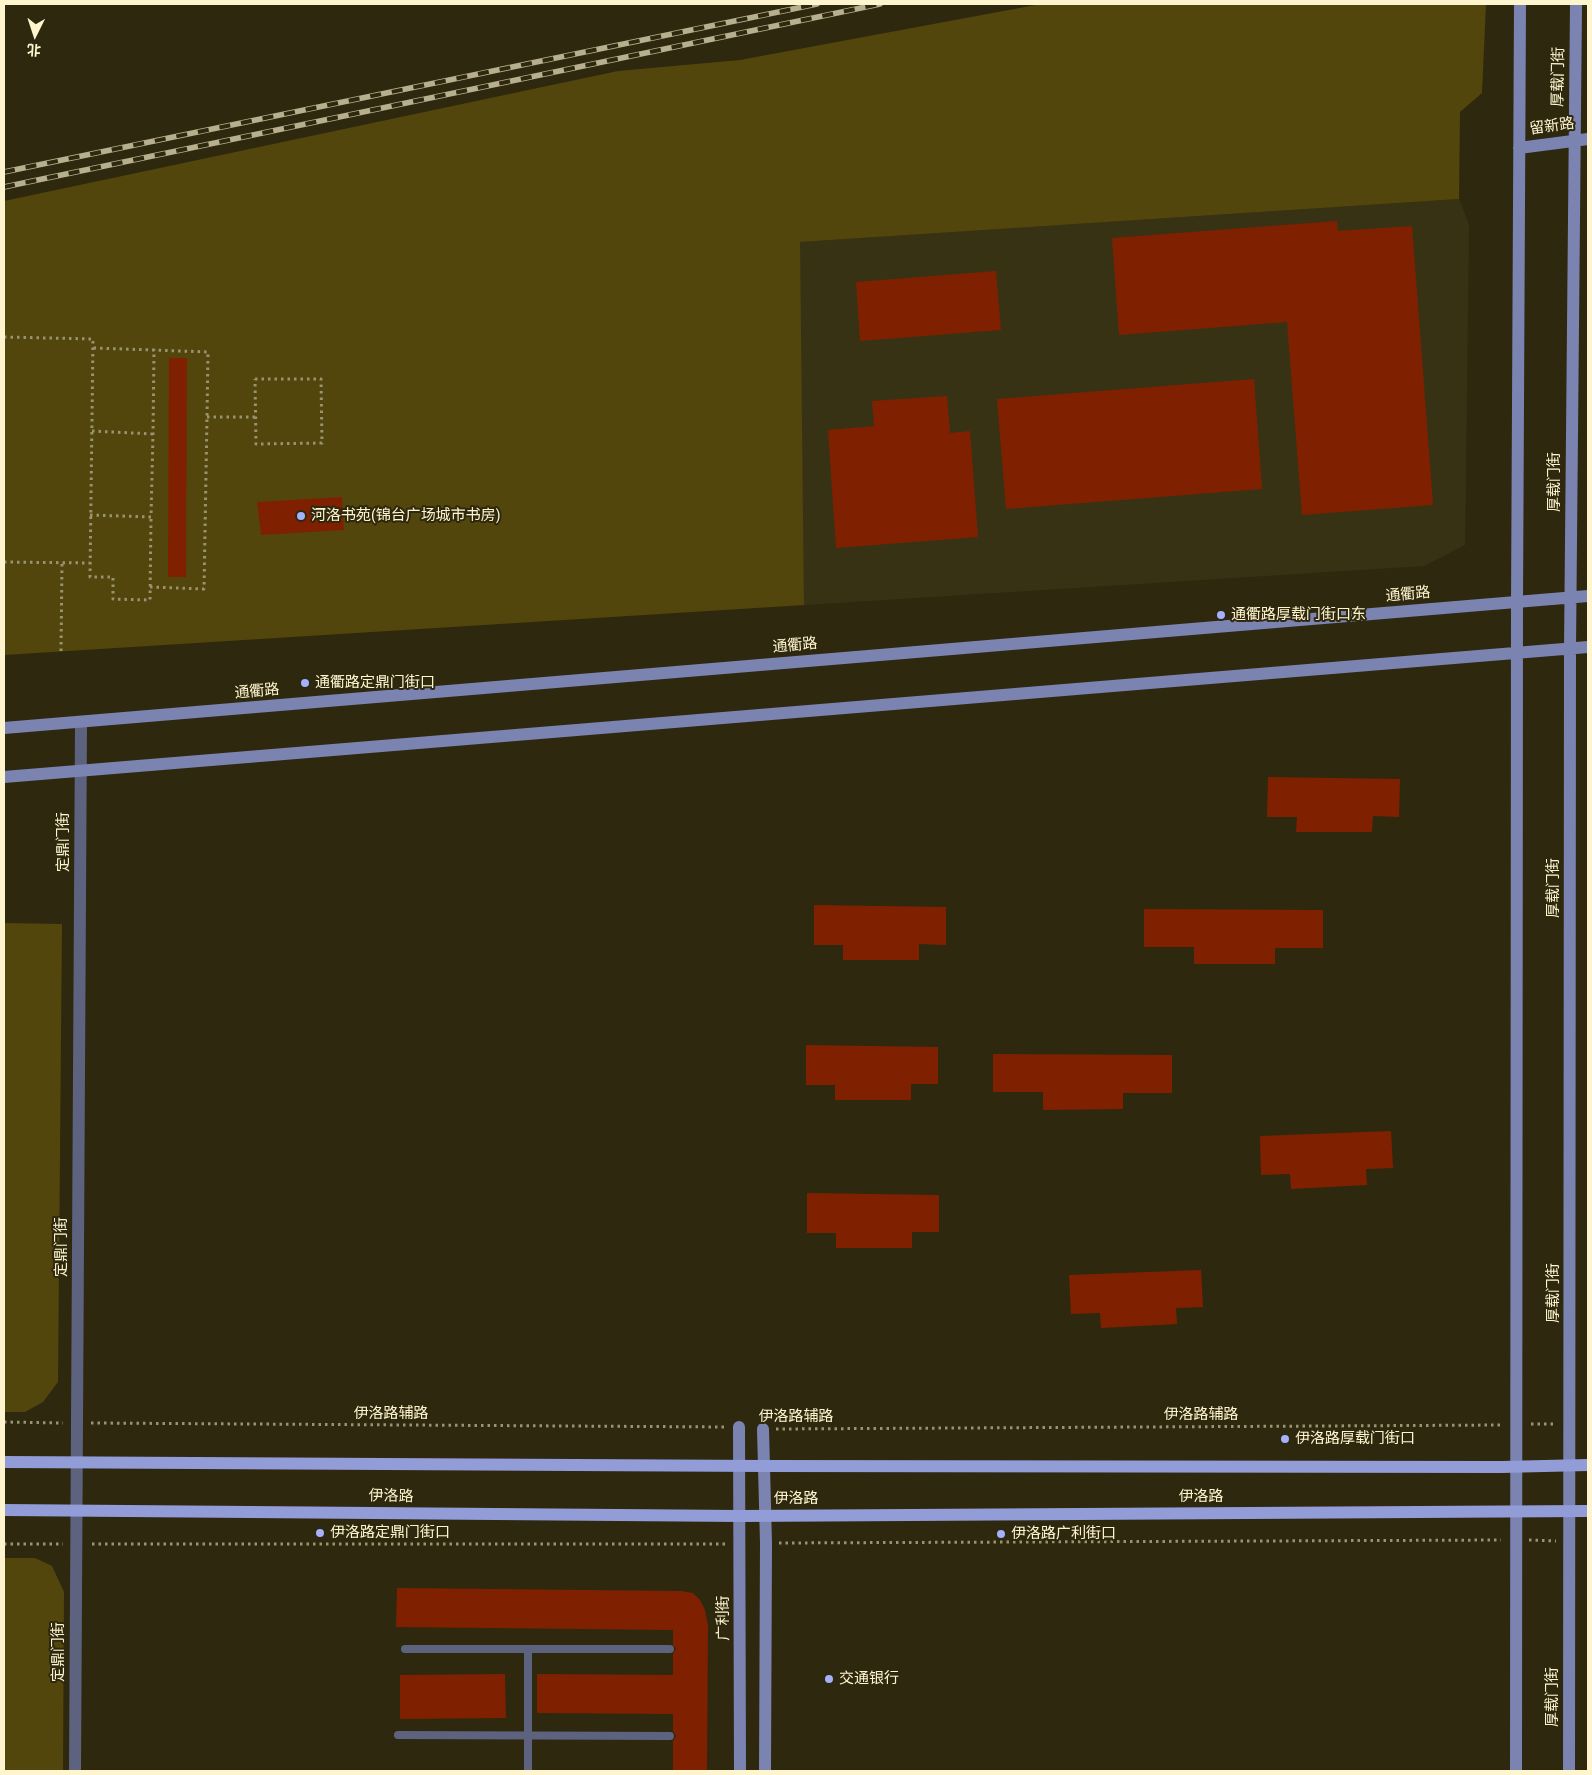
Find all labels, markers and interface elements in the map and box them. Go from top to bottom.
north arrow [10,10,60,60]
text: 北 [26,41,41,58]
street label: 厚载门街 [1549,47,1569,107]
street label: 留新路 [1528,115,1576,139]
street label: 厚载门街 [1546,452,1564,512]
place label: 河洛书苑(锦台广场城市书房) [311,507,500,525]
marker: 河洛书苑(锦台广场城市书房) [295,510,307,522]
street label: 通衢路 [1385,584,1431,606]
place label: 通衢路厚载门街口东 [1231,606,1366,624]
marker: 通衢路厚载门街口东 [1215,609,1227,621]
street label: 通衢路 [772,635,818,657]
place label: 通衢路定鼎门街口 [315,674,435,692]
marker: 通衢路定鼎门街口 [299,677,311,689]
street label: 通衢路 [234,681,280,703]
street label: 定鼎门街 [55,812,73,872]
street label: 厚载门街 [1545,858,1563,918]
street label: 定鼎门街 [53,1217,71,1277]
street label: 厚载门街 [1545,1263,1563,1323]
street label: 伊洛路辅路 [354,1405,428,1423]
street label: 伊洛路辅路 [1164,1406,1238,1424]
street label: 伊洛路辅路 [759,1408,833,1426]
place label: 伊洛路厚载门街口 [1295,1430,1415,1448]
marker: 伊洛路厚载门街口 [1279,1433,1291,1445]
street label: 伊洛路 [368,1488,414,1506]
street label: 伊洛路 [1179,1488,1223,1506]
street label: 伊洛路 [774,1490,818,1508]
place label: 伊洛路定鼎门街口 [330,1524,450,1542]
place label: 伊洛路广利街口 [1011,1525,1116,1543]
marker: 伊洛路定鼎门街口 [314,1527,326,1539]
marker: 伊洛路广利街口 [995,1528,1007,1540]
street label: 广利街 [715,1596,733,1640]
street label: 定鼎门街 [50,1622,68,1682]
street label: 厚载门街 [1544,1667,1562,1727]
place label: 交通银行 [839,1670,899,1688]
marker: 交通银行 [823,1673,835,1685]

